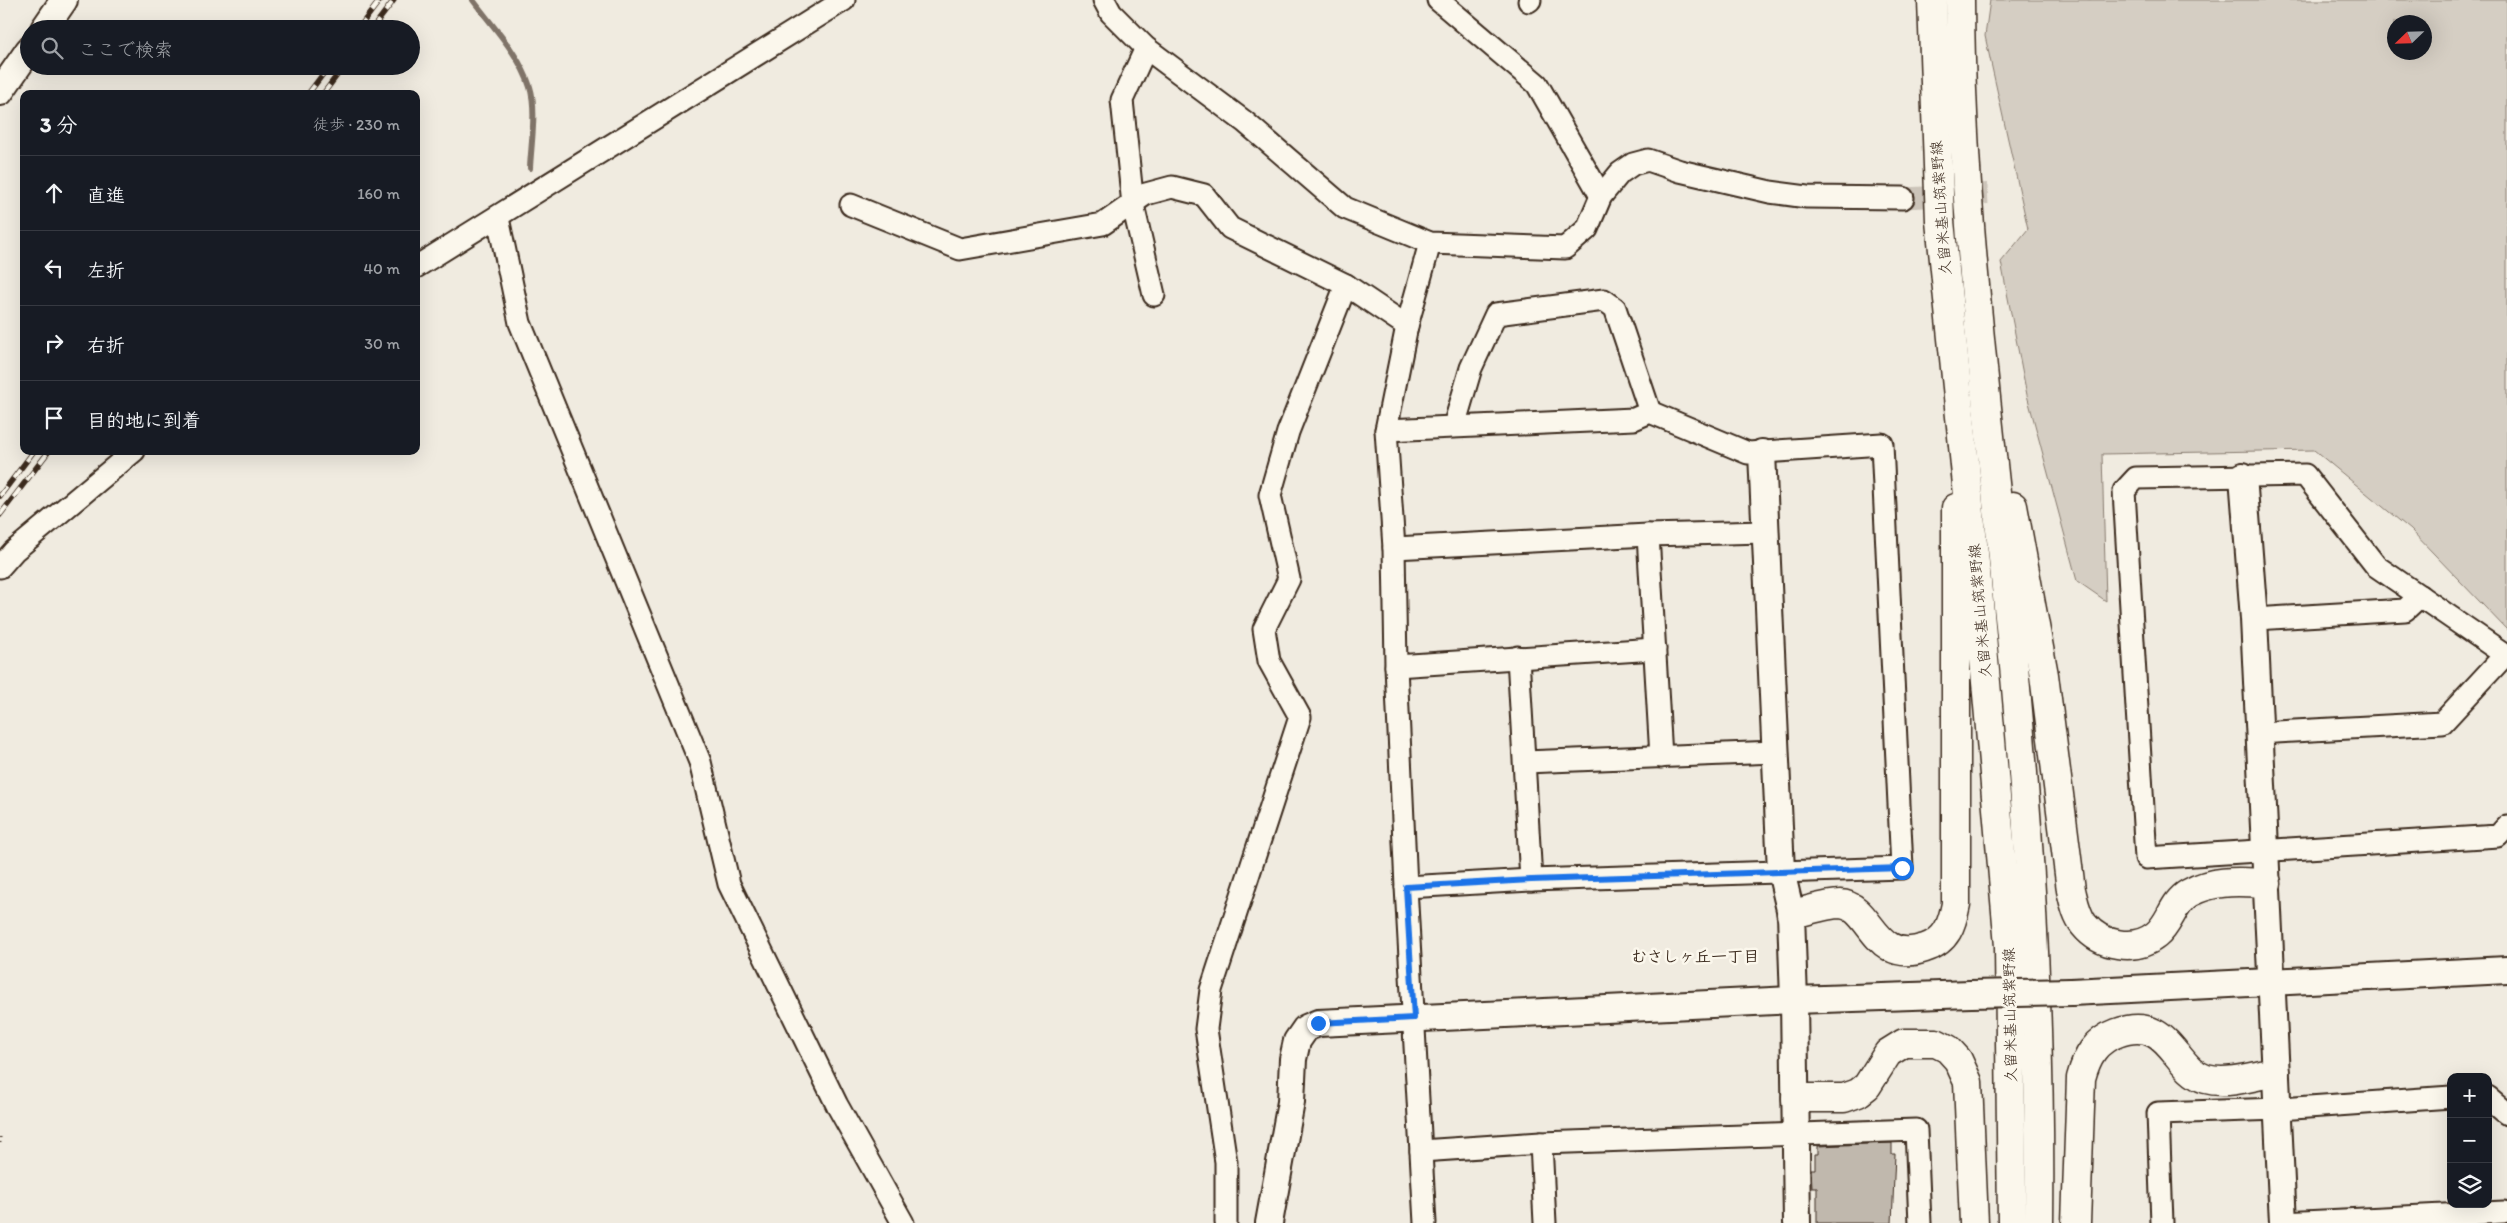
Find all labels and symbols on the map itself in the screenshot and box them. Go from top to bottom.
north arrow [2387,15,2432,60]
street label: 久留米基山筑紫野線 [1927,140,1955,276]
street label: 久留米基山筑紫野線 [1965,543,1995,679]
route start [1891,857,1914,880]
district label: むさしヶ丘一丁目 [1631,947,1759,966]
street label: 久留米基山筑紫野線 [2000,947,2020,1083]
route end [1307,1012,1330,1035]

